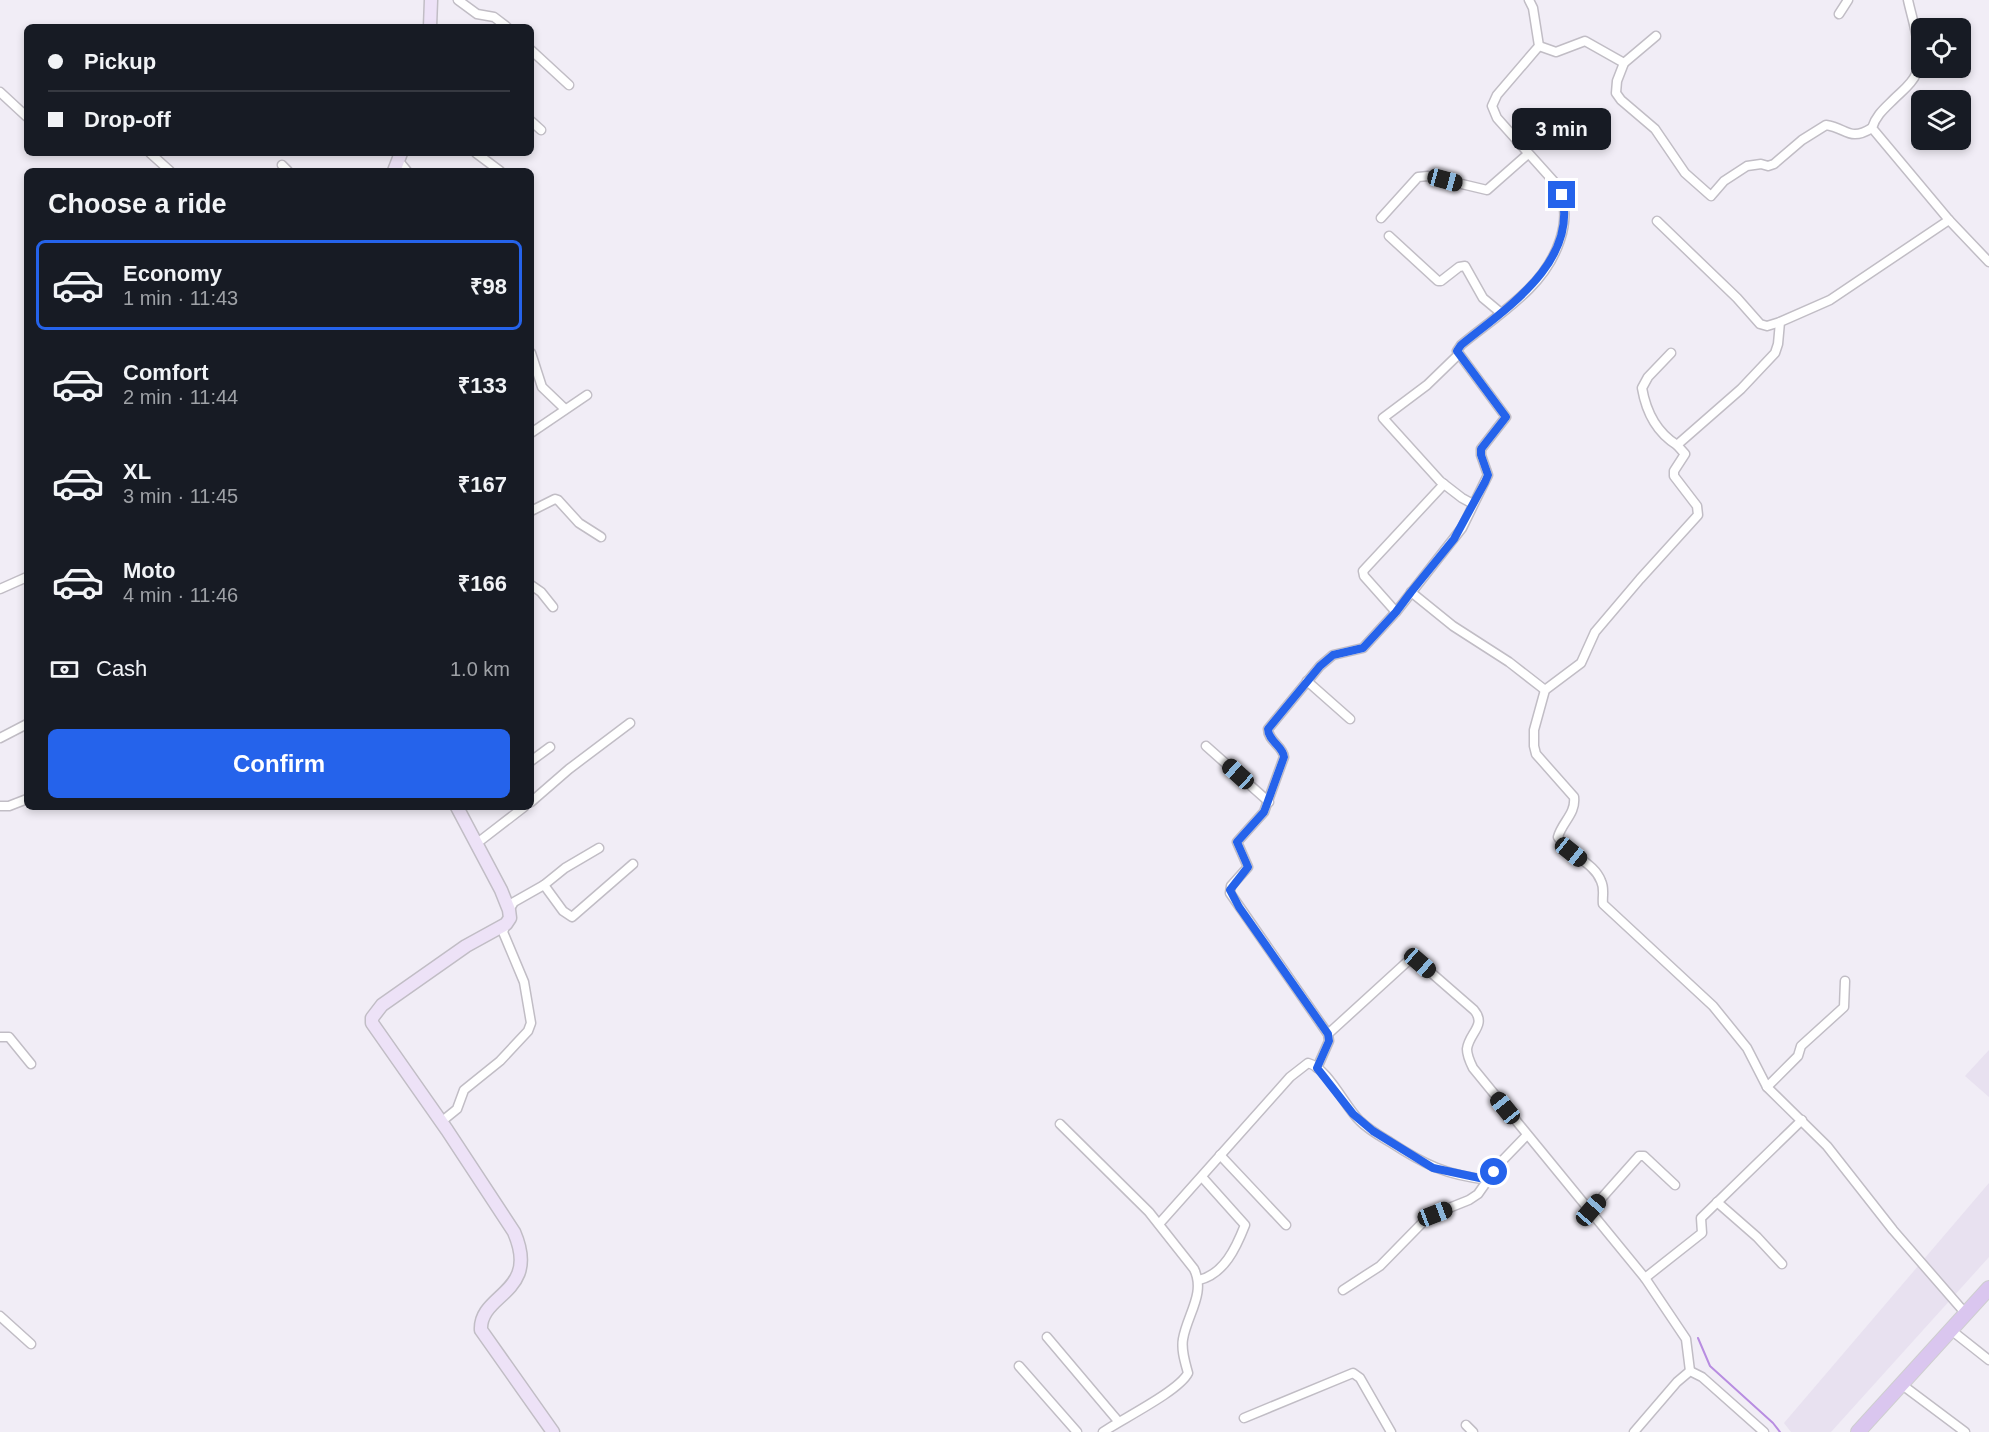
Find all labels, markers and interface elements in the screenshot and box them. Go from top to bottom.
map controls [1911,18,1971,150]
button: locate [1911,18,1971,78]
text: Pickup [84,49,156,74]
button: layers [1911,90,1971,150]
text: Drop-off [84,107,171,132]
callout: 3 min [1512,108,1612,150]
text: 3 min [1535,118,1588,140]
car [1425,167,1465,193]
route end [1548,181,1575,208]
text: Choose a ride [48,189,227,219]
icon: car [51,258,105,312]
text: Economy [123,261,222,286]
text: ₹98 [470,274,507,299]
text: 1 min · 11:43 [123,287,238,309]
icon: car [51,357,105,411]
text: Comfort [123,360,209,385]
text: ₹133 [458,373,507,398]
text: 2 min · 11:44 [123,386,238,408]
icon: car [51,456,105,510]
text: XL [123,459,151,484]
text: ₹167 [458,472,507,497]
text: 3 min · 11:45 [123,485,238,507]
icon: car [51,555,105,609]
text: Moto [123,558,176,583]
text: ₹166 [458,571,507,596]
text: 4 min · 11:46 [123,584,238,606]
icon: cash [48,653,81,686]
text: Cash [96,656,147,681]
text: 1.0 km [450,658,510,680]
button: Confirm [48,729,510,798]
car [1219,755,1257,793]
car [1551,834,1591,870]
car [1401,944,1439,982]
car [1487,1088,1523,1128]
route start [1480,1158,1507,1185]
car [1572,1191,1610,1229]
car [1415,1199,1455,1229]

